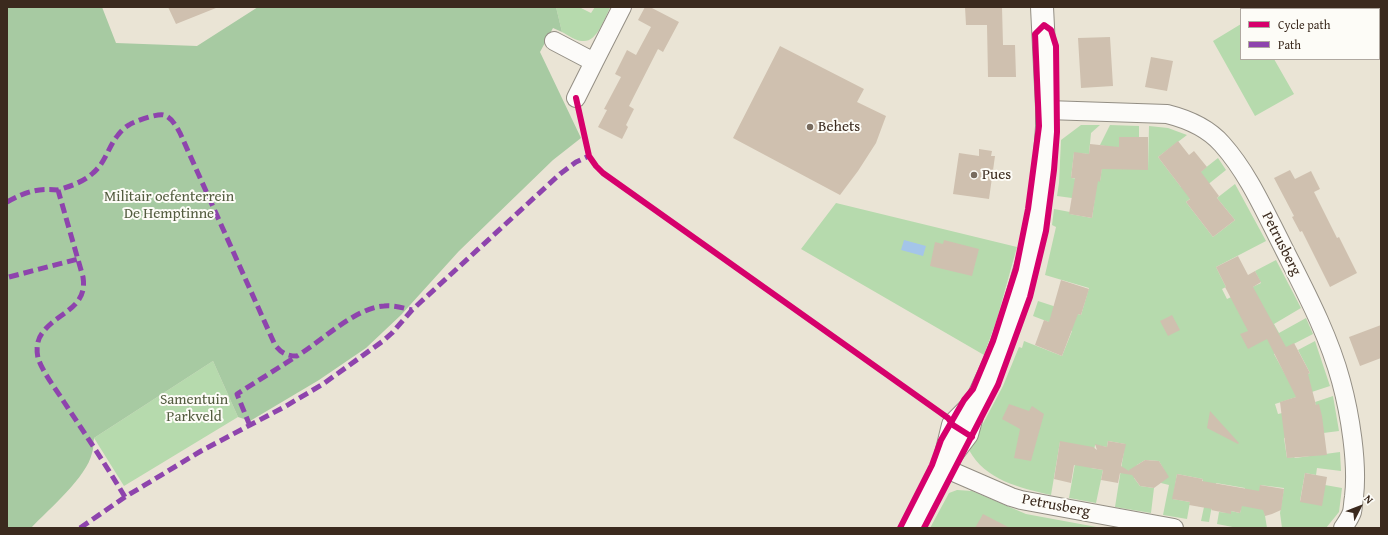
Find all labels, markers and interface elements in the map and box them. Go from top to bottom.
legend [1240,8,1380,60]
text: Cycle path [1278,16,1330,33]
text: Path [1278,36,1301,53]
place label: Behets [818,118,860,136]
marker: Behets [805,122,815,132]
place label: Pues [982,166,1011,184]
marker: Pues [969,170,979,180]
park label: Militair oefenterrein De Hemptinne [104,188,234,223]
street label: Petrusberg [1257,209,1305,279]
park label: Samentuin Parkveld [160,391,228,426]
north arrow [1340,487,1380,527]
street label: Petrusberg [1020,491,1092,521]
text: N [1361,491,1377,507]

